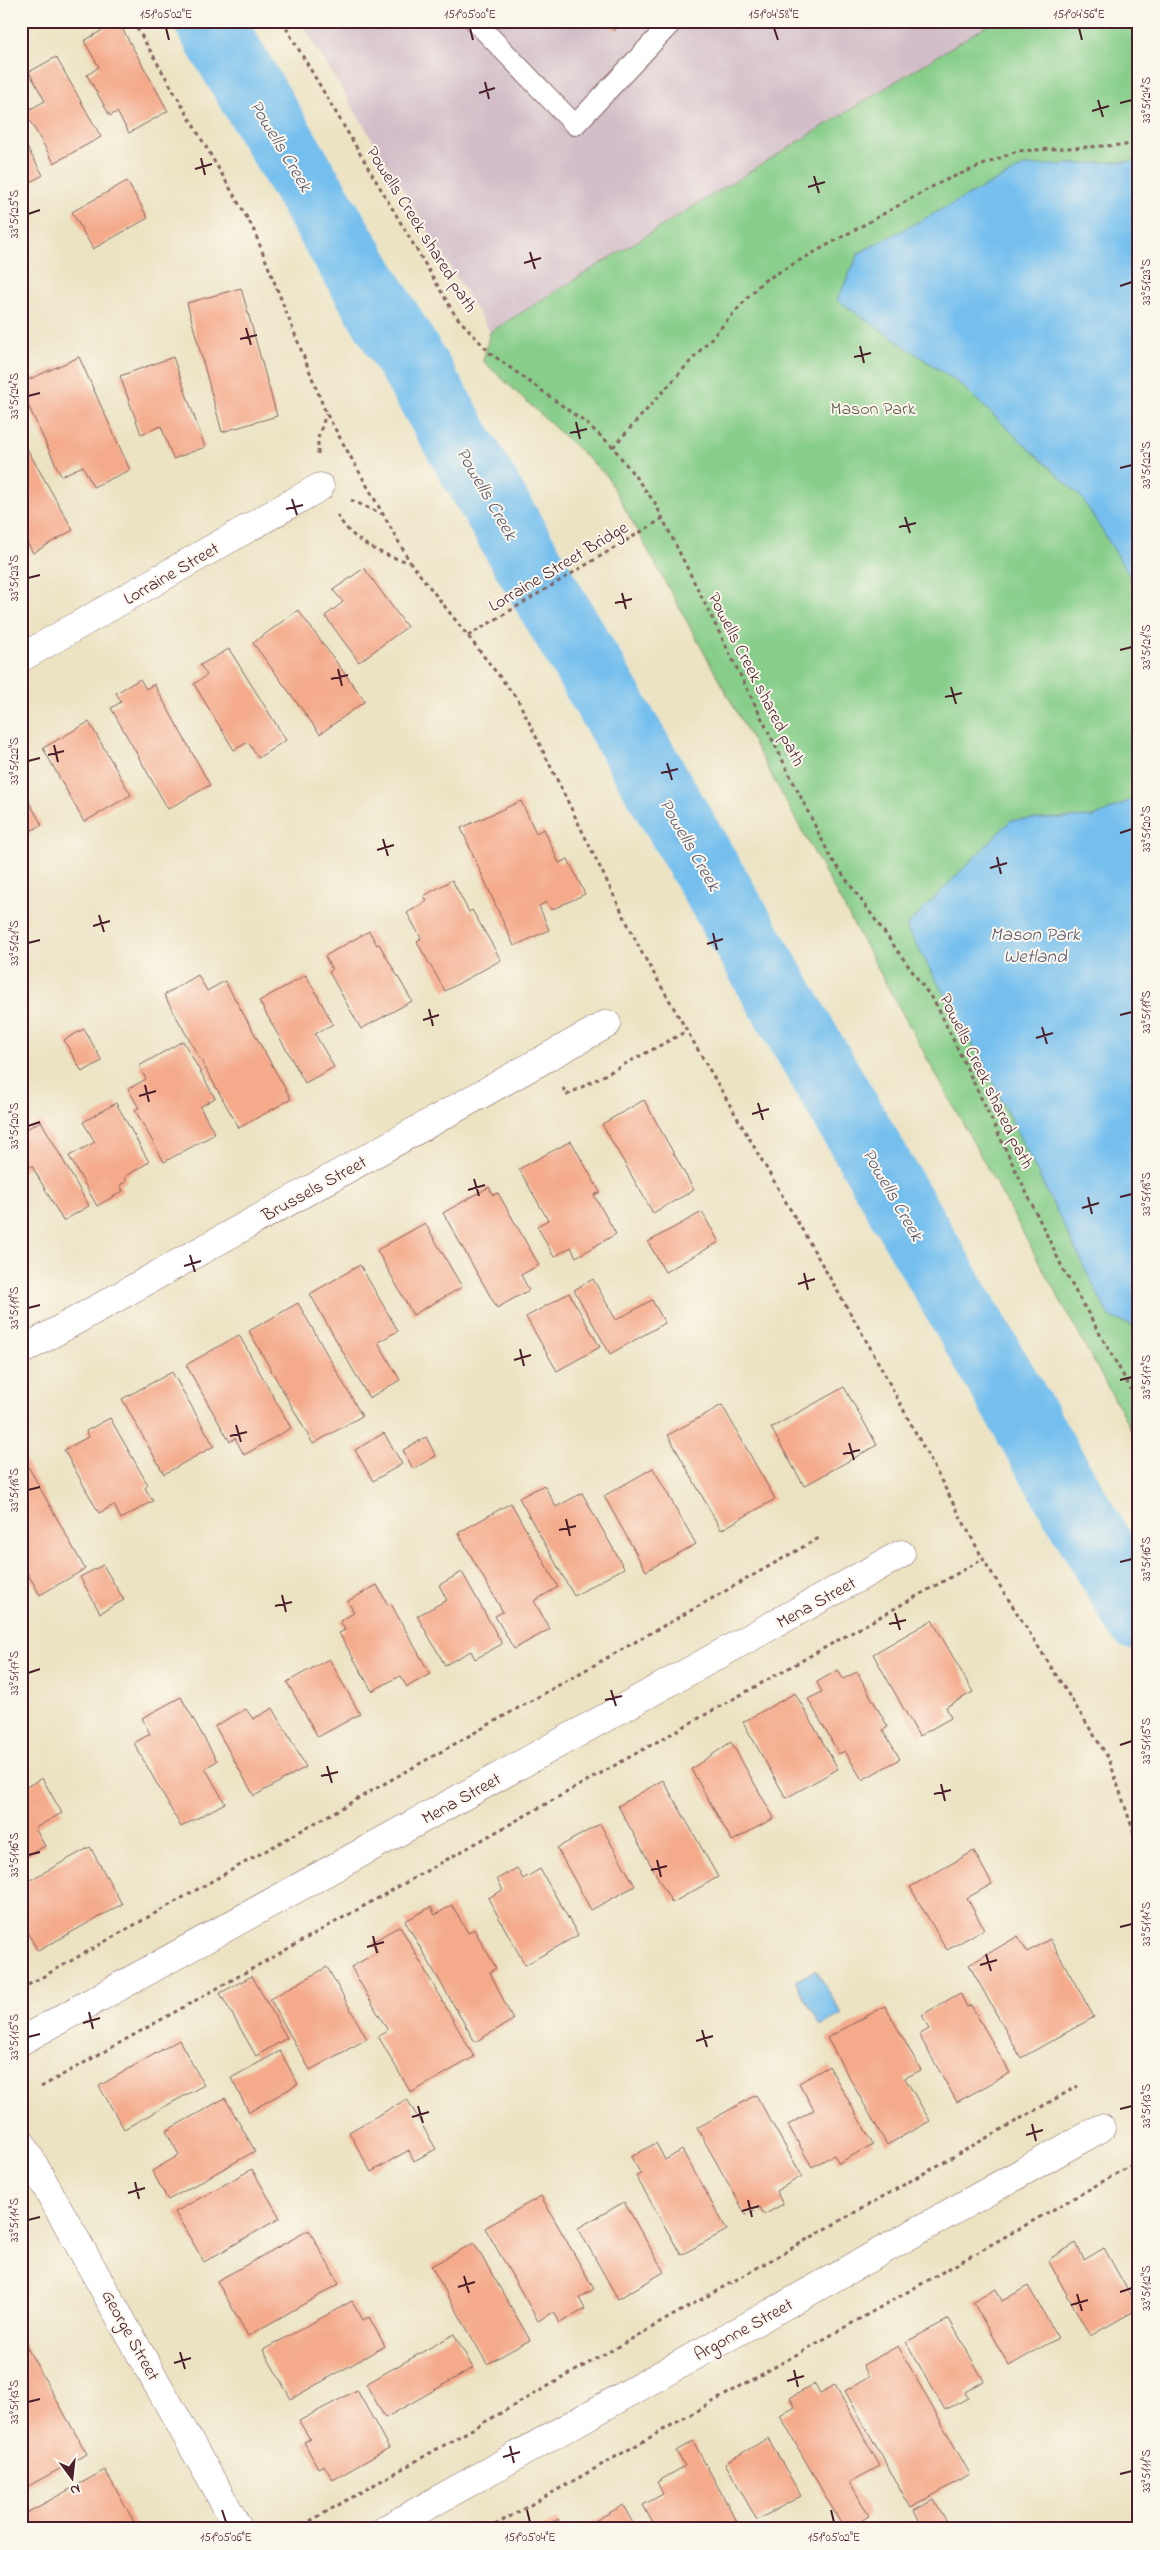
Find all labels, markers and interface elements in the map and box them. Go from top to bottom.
text: 151°05'02"E [140,6,192,24]
text: 151°05'00"E [444,6,496,24]
text: 151°04'58"E [749,6,799,24]
text: 151°04'56"E [1053,6,1105,24]
text: 33°51'24"S [1138,76,1156,123]
water label: Powells Creek [242,95,318,198]
street label: Powells Creek shared path [358,142,482,318]
text: 33°51'25"S [6,190,24,238]
text: 33°51'23"S [1138,258,1156,305]
text: 33°51'24"S [6,372,24,419]
park label: Mason Park [830,397,916,423]
text: 33°51'22"S [1138,441,1156,489]
water label: Powells Creek [448,443,524,546]
street label: Lorraine Street Bridge [484,515,635,621]
street label: Lorraine Street [119,537,225,613]
text: 33°51'23"S [6,554,24,601]
street label: Powells Creek shared path [700,588,810,771]
text: 33°51'21"S [1138,624,1156,670]
text: 33°51'22"S [6,737,24,785]
water label: Powells Creek [651,794,727,897]
text: 33°51'20"S [1138,805,1156,852]
text: 33°51'21"S [6,920,24,966]
water label: Mason Park Wetland [990,922,1081,971]
street label: Powells Creek shared path [931,990,1039,1174]
text: 33°51'19"S [1138,990,1156,1034]
text: 33°51'20"S [6,1102,24,1149]
water label: Powells Creek [854,1144,930,1247]
street label: Brussels Street [257,1150,372,1230]
text: 33°51'18"S [1138,1172,1156,1216]
text: 33°51'19"S [6,1286,24,1330]
text: 33°51'17"S [1138,1355,1156,1399]
text: 33°51'18"S [6,1468,24,1512]
text: 33°51'16"S [1138,1536,1156,1581]
street label: Mena Street [772,1571,862,1636]
text: 33°51'17"S [6,1651,24,1695]
text: 33°51'15"S [1138,1718,1156,1764]
street label: Mena Street [417,1767,507,1832]
text: 33°51'16"S [6,1832,24,1877]
text: 33°51'14"S [1138,1902,1156,1946]
text: 33°51'15"S [6,2014,24,2060]
text: 33°51'13"S [1138,2084,1156,2128]
text: 33°51'14"S [6,2198,24,2242]
text: 33°51'12"S [1138,2265,1156,2311]
street label: George Street [93,2286,165,2387]
street label: Argonne Street [690,2293,799,2370]
text: 33°51'13"S [6,2380,24,2424]
text: 33°51'11"S [1138,2449,1156,2493]
north arrow [48,2452,98,2502]
text: N [68,2478,82,2500]
text: 151°05'06"E [200,2529,252,2547]
text: 151°05'04"E [504,2529,556,2547]
text: 151°05'02"E [808,2529,860,2547]

